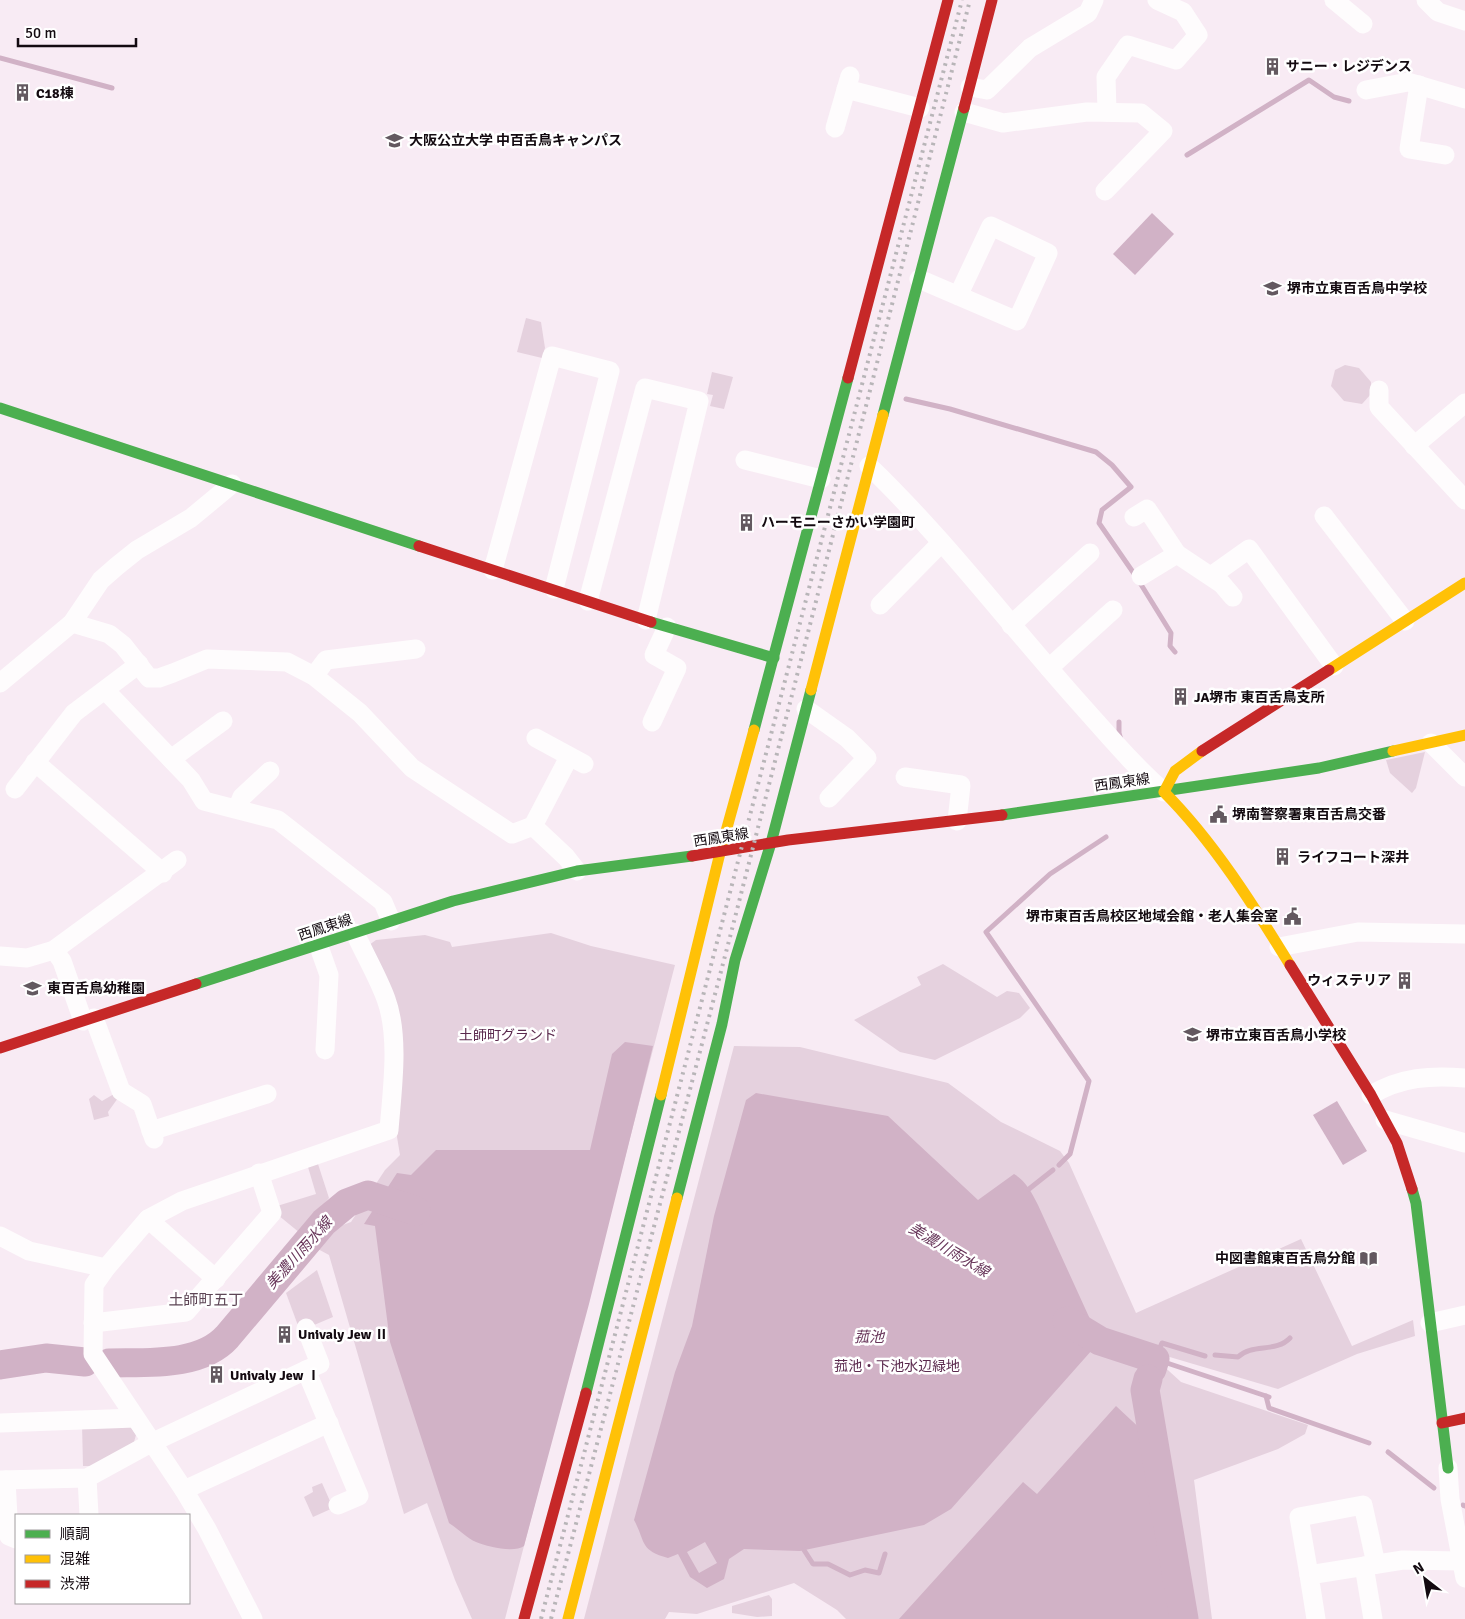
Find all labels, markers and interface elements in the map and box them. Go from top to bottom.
scale bar [18,15,135,47]
text: 50 m [25,24,56,42]
building icon: サニー・レジデンス [1262,56,1282,76]
place label: サニー・レジデンス [1286,58,1412,75]
building icon: C18棟 [12,83,32,103]
place label: C18棟 [36,85,74,102]
school or university icon: 大阪公立大学 中百舌鳥キャンパス [385,130,405,150]
place label: 大阪公立大学 中百舌鳥キャンパス [409,132,622,149]
school or university icon: 堺市立東百舌鳥中学校 [1263,278,1283,298]
place label: 堺市立東百舌鳥中学校 [1287,280,1427,297]
building icon: ハーモニーさかい学園町 [737,512,757,532]
place label: ハーモニーさかい学園町 [761,514,915,531]
building icon: JA堺市 東百舌鳥支所 [1170,687,1190,707]
place label: JA堺市 東百舌鳥支所 [1194,689,1324,706]
street label: 西鳳東線 [1093,770,1151,795]
public building icon: 堺南警察署東百舌鳥交番 [1208,804,1228,824]
place label: 堺南警察署東百舌鳥交番 [1232,806,1386,823]
street label: 西鳳東線 [692,825,750,850]
building icon: ライフコート深井 [1273,847,1293,867]
place label: ライフコート深井 [1297,849,1409,866]
public building icon: 堺市東百舌鳥校区地域会館・老人集会室 [1282,906,1302,926]
place label: 堺市東百舌鳥校区地域会館・老人集会室 [1026,908,1278,925]
street label: 西鳳東線 [296,911,354,944]
building icon: ウィステリア [1395,970,1415,990]
place label: ウィステリア [1307,972,1391,989]
school or university icon: 東百舌鳥幼稚園 [23,978,43,998]
place label: 東百舌鳥幼稚園 [47,980,145,997]
school or university icon: 堺市立東百舌鳥小学校 [1182,1025,1202,1045]
park label: 土師町グランド [459,1027,557,1044]
place label: 堺市立東百舌鳥小学校 [1206,1027,1346,1044]
water label: 美濃川雨水線 [262,1212,337,1292]
water label: 美濃川雨水線 [906,1219,994,1282]
library icon: 中図書館東百舌鳥分館 [1359,1248,1379,1268]
place label: 中図書館東百舌鳥分館 [1215,1250,1355,1267]
district label: 土師町五丁 [168,1291,244,1309]
building icon: Univaly Jew Ⅱ [274,1324,294,1344]
place label: Univaly Jew Ⅱ [298,1326,388,1343]
water label: 菰池 [854,1328,886,1346]
park label: 菰池・下池水辺緑地 [834,1358,960,1375]
building icon: Univaly Jew Ⅰ [206,1365,226,1385]
place label: Univaly Jew Ⅰ [230,1367,320,1384]
legend [15,1514,190,1604]
text: 順調 [60,1525,90,1543]
text: 混雑 [60,1550,90,1568]
north arrow [1400,1554,1450,1604]
text: N [1410,1558,1427,1578]
text: 渋滞 [60,1575,90,1593]

